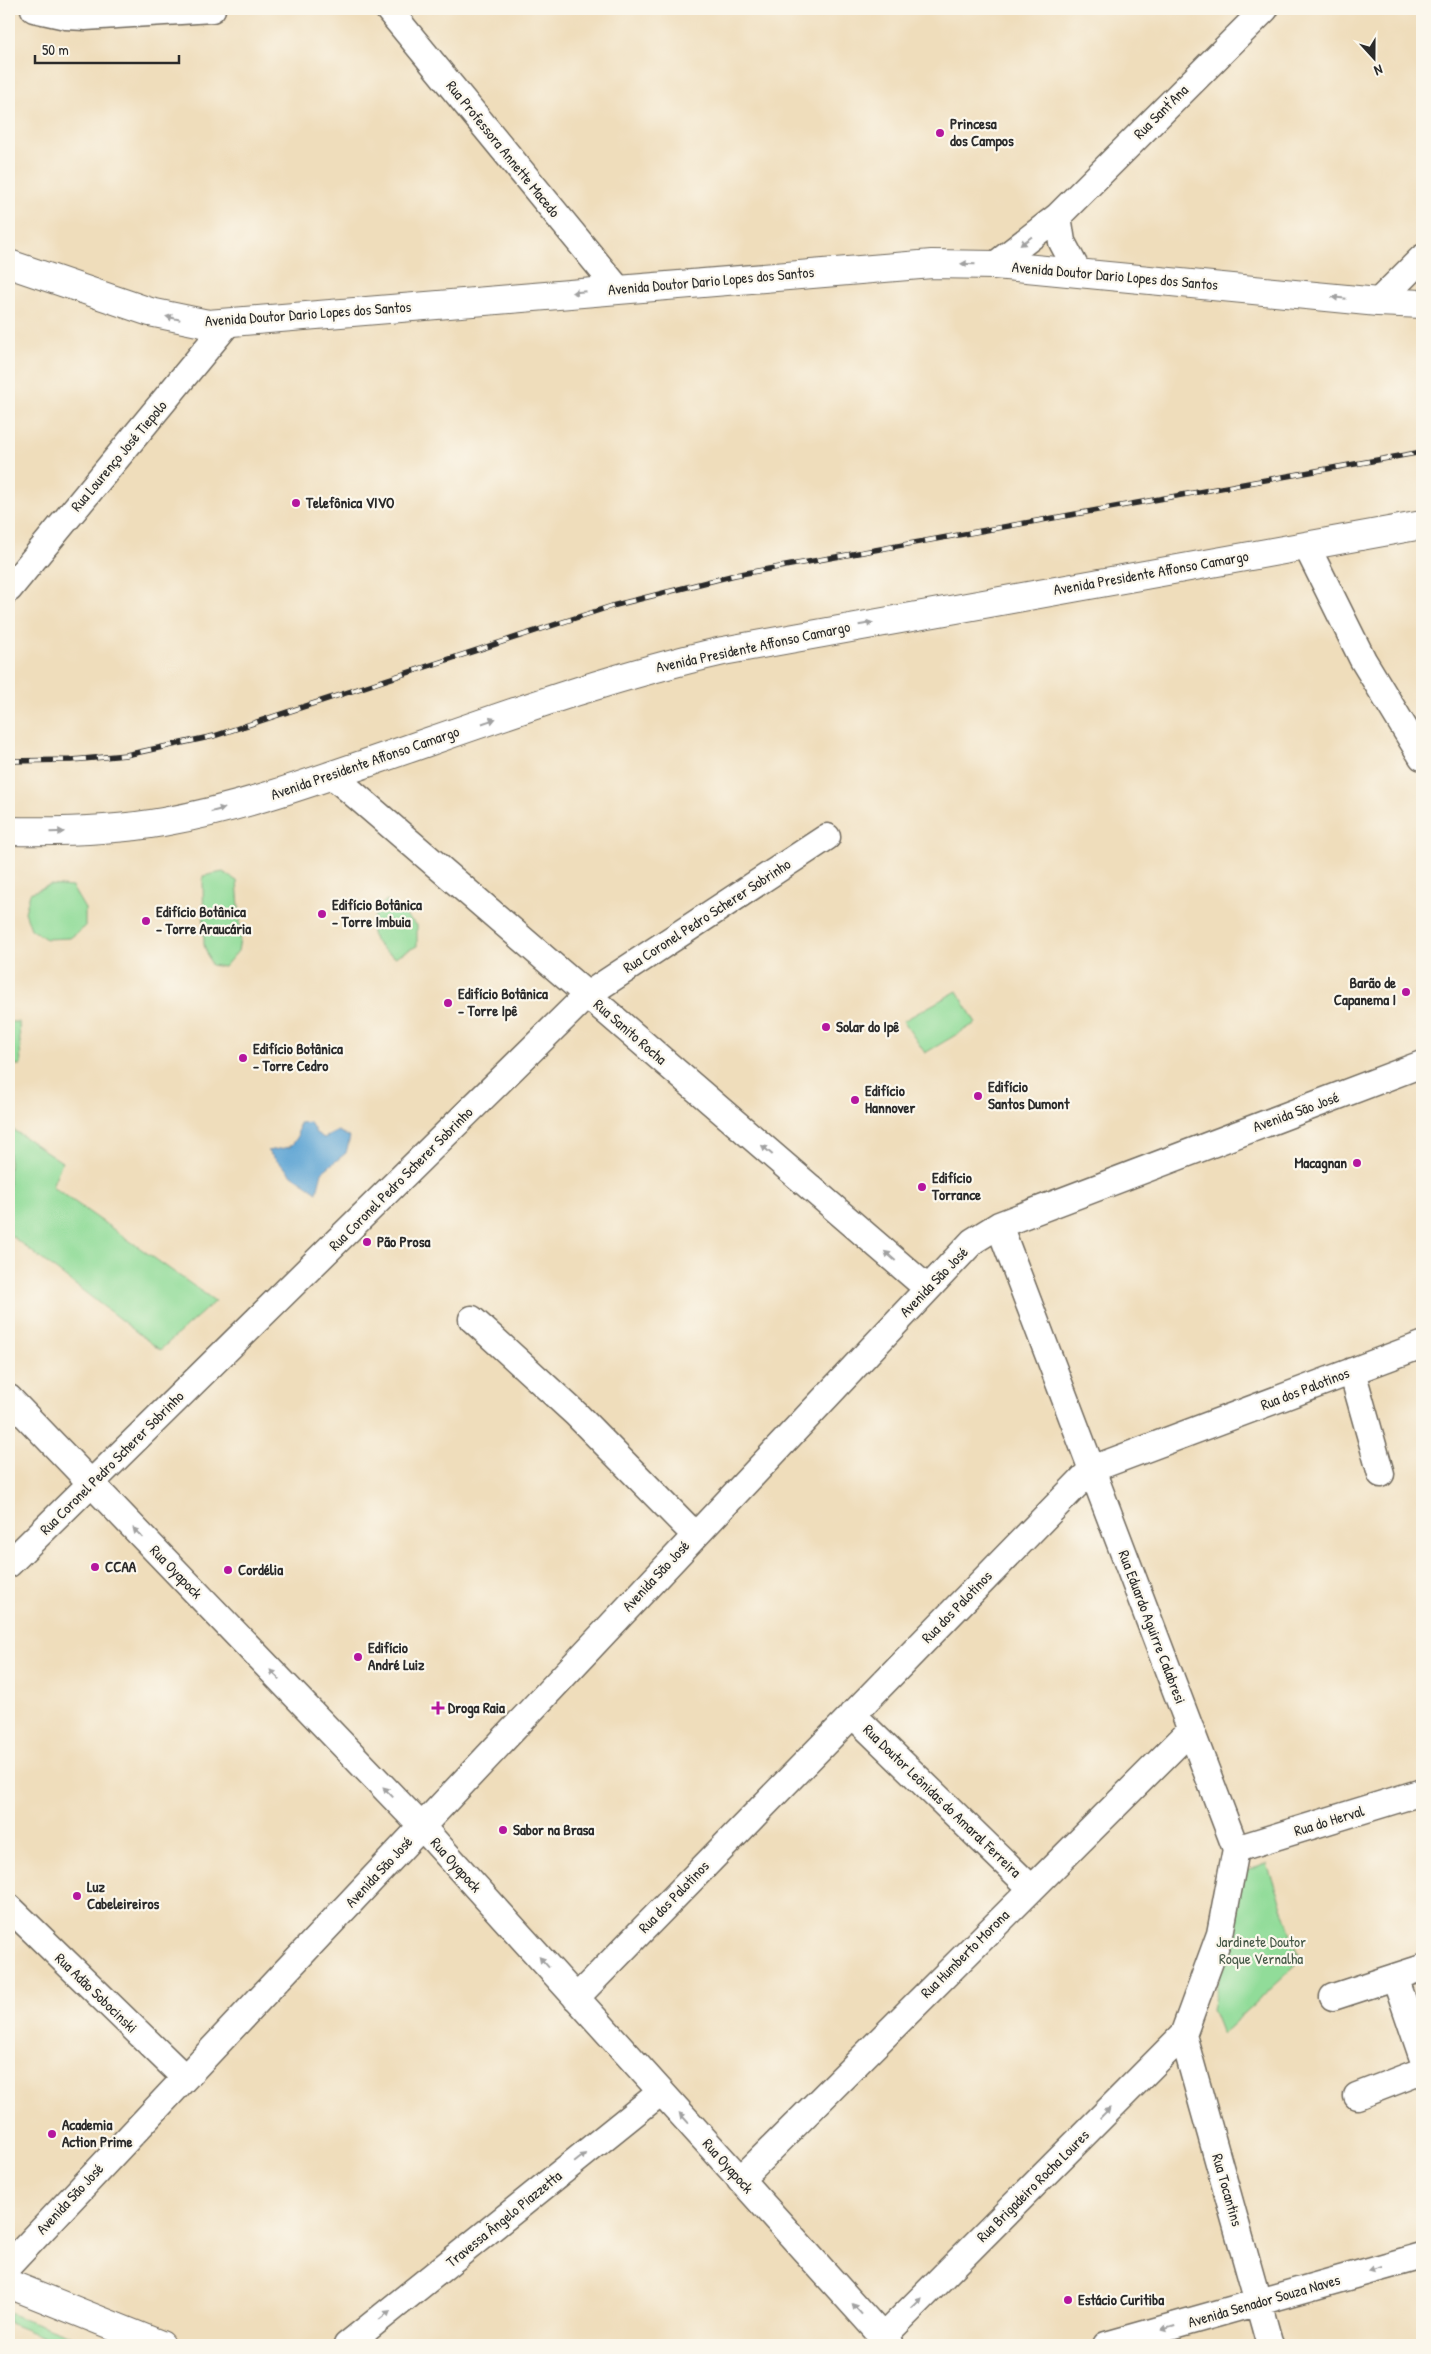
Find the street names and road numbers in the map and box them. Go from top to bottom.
street label: Rua Professora Annette Macedo [442,76,565,221]
street label: Rua Sant'Ana [1129,80,1193,144]
street label: Avenida Doutor Dario Lopes dos Santos [1011,256,1219,295]
street label: Avenida Doutor Dario Lopes dos Santos [607,261,815,300]
street label: Avenida Doutor Dario Lopes dos Santos [204,296,412,331]
street label: Rua Lourenço José Tiepolo [66,396,171,516]
street label: Avenida Presidente Affonso Camargo [1052,545,1250,600]
street label: Avenida Presidente Affonso Camargo [654,616,852,677]
street label: Avenida Presidente Affonso Camargo [268,720,462,805]
street label: Rua Coronel Pedro Scherer Sobrinho [619,853,795,978]
street label: Rua Sanito Rocha [589,994,671,1069]
street label: Avenida São José [1250,1086,1342,1137]
street label: Rua Coronel Pedro Scherer Sobrinho [324,1102,477,1255]
street label: Avenida São José [895,1242,973,1321]
street label: Rua dos Palotinos [1257,1362,1352,1415]
street label: Rua Coronel Pedro Scherer Sobrinho [35,1386,188,1539]
street label: Avenida São José [617,1535,694,1616]
street label: Rua Oyapock [145,1540,207,1603]
street label: Rua Eduardo Aguirre Calabresi [1113,1547,1191,1707]
street label: Rua dos Palotinos [917,1566,997,1648]
street label: Rua Doutor Leônidas do Amaral Ferreira [859,1719,1026,1882]
street label: Rua do Herval [1291,1800,1366,1841]
street label: Avenida São José [340,1831,417,1912]
street label: Rua Oyapock [426,1833,487,1897]
street label: Rua dos Palotinos [634,1856,714,1938]
street label: Rua Humberto Morona [916,1905,1014,2003]
street label: Rua Adão Sobocinski [51,1948,142,2037]
street label: Rua Brigadeiro Rocha Loures [972,2125,1094,2247]
street label: Rua Oyapock [698,2134,759,2198]
street label: Rua Tocantins [1207,2151,1248,2229]
street label: Avenida São José [31,2158,108,2239]
street label: Travessa Ângelo Piazzetta [441,2165,566,2272]
street label: Avenida Senador Souza Naves [1185,2269,1343,2332]

